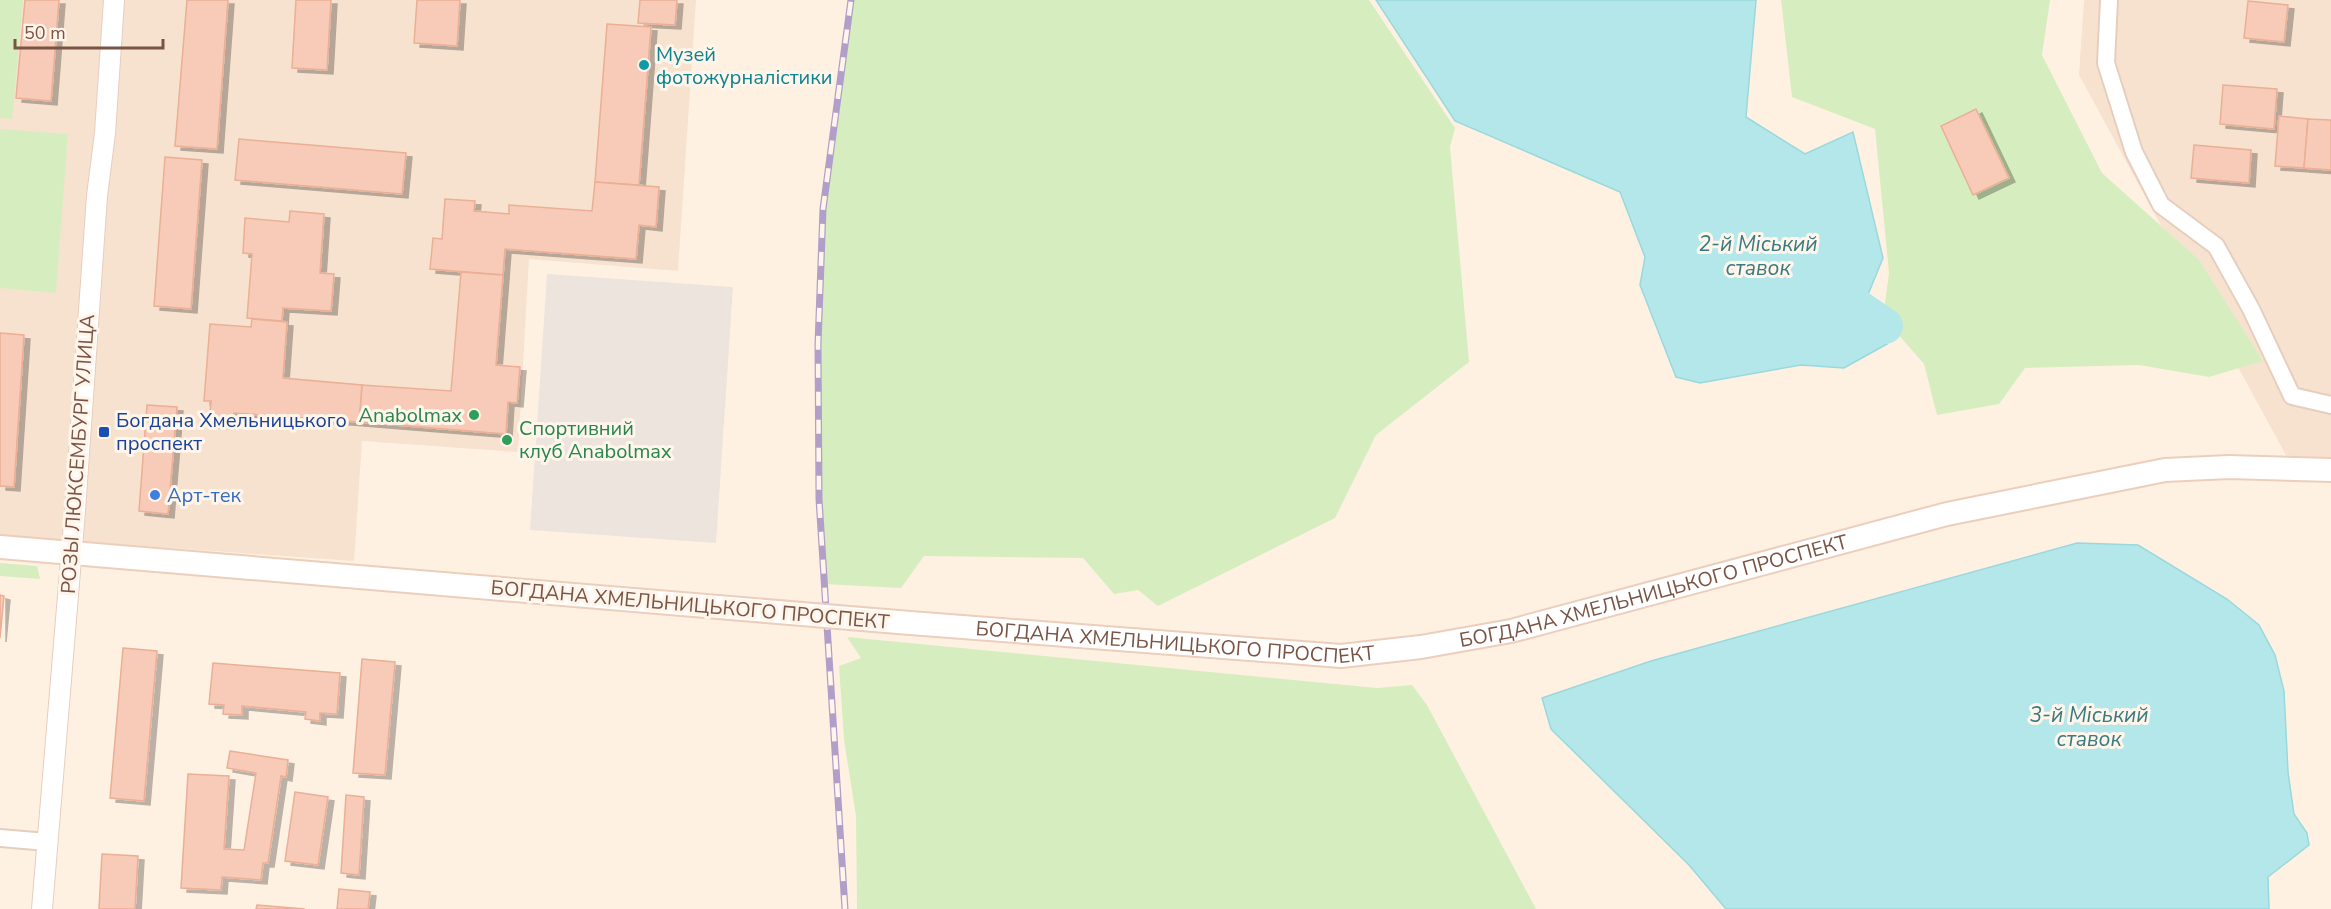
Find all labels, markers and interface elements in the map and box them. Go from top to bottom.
scale bar [15,12,164,50]
text: 50 m [24,21,66,45]
place label: Музей фотожурналістики [656,41,832,91]
marker: Музей фотожурналістики [637,58,651,72]
water label: 2-й Міський ставок [1699,230,1818,282]
street label: РОЗЫ ЛЮКСЕМБУРГ УЛИЦА [55,313,101,595]
place label: Anabolmax [359,402,462,429]
place label: Богдана Хмельницького проспект [116,407,347,457]
marker: Anabolmax [467,408,481,422]
place label: Спортивний клуб Anabolmax [519,415,672,465]
marker: Богдана Хмельницького проспект [97,425,111,439]
marker: Спортивний клуб Anabolmax [500,433,514,447]
place label: Арт-тек [167,482,241,509]
marker: Арт-тек [148,488,162,502]
street label: БОГДАНА ХМЕЛЬНИЦЬКОГО ПРОСПЕКТ [1457,528,1850,653]
street label: БОГДАНА ХМЕЛЬНИЦЬКОГО ПРОСПЕКТ [490,574,890,636]
street label: БОГДАНА ХМЕЛЬНИЦЬКОГО ПРОСПЕКТ [975,615,1376,670]
water label: 3-й Міський ставок [2030,701,2149,753]

